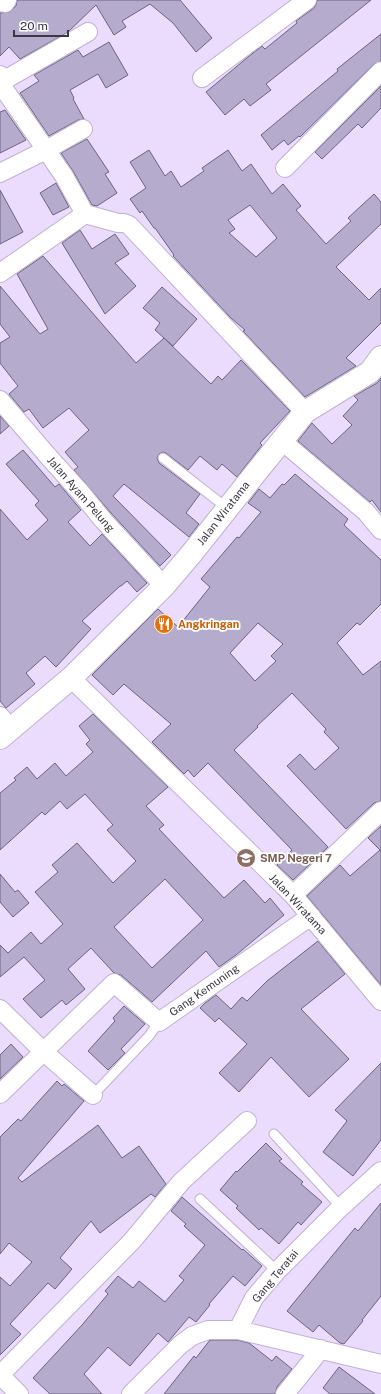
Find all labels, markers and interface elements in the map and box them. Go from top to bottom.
scale bar [14,12,68,38]
text: 20 m [20,19,48,33]
street label: Jalan Ayam Pelung [45,454,117,534]
street label: Jalan Wiratama [194,479,252,547]
restaurant icon: Angkringan [153,613,175,635]
place label: Angkringan [178,618,239,630]
school or university icon: SMP Negeri 7 [235,847,257,869]
place label: SMP Negeri 7 [260,852,332,864]
street label: Jalan Wiratama [267,872,329,936]
street label: Gang Kemuning [167,962,241,1018]
street label: Gang Teratai [250,1247,300,1305]

